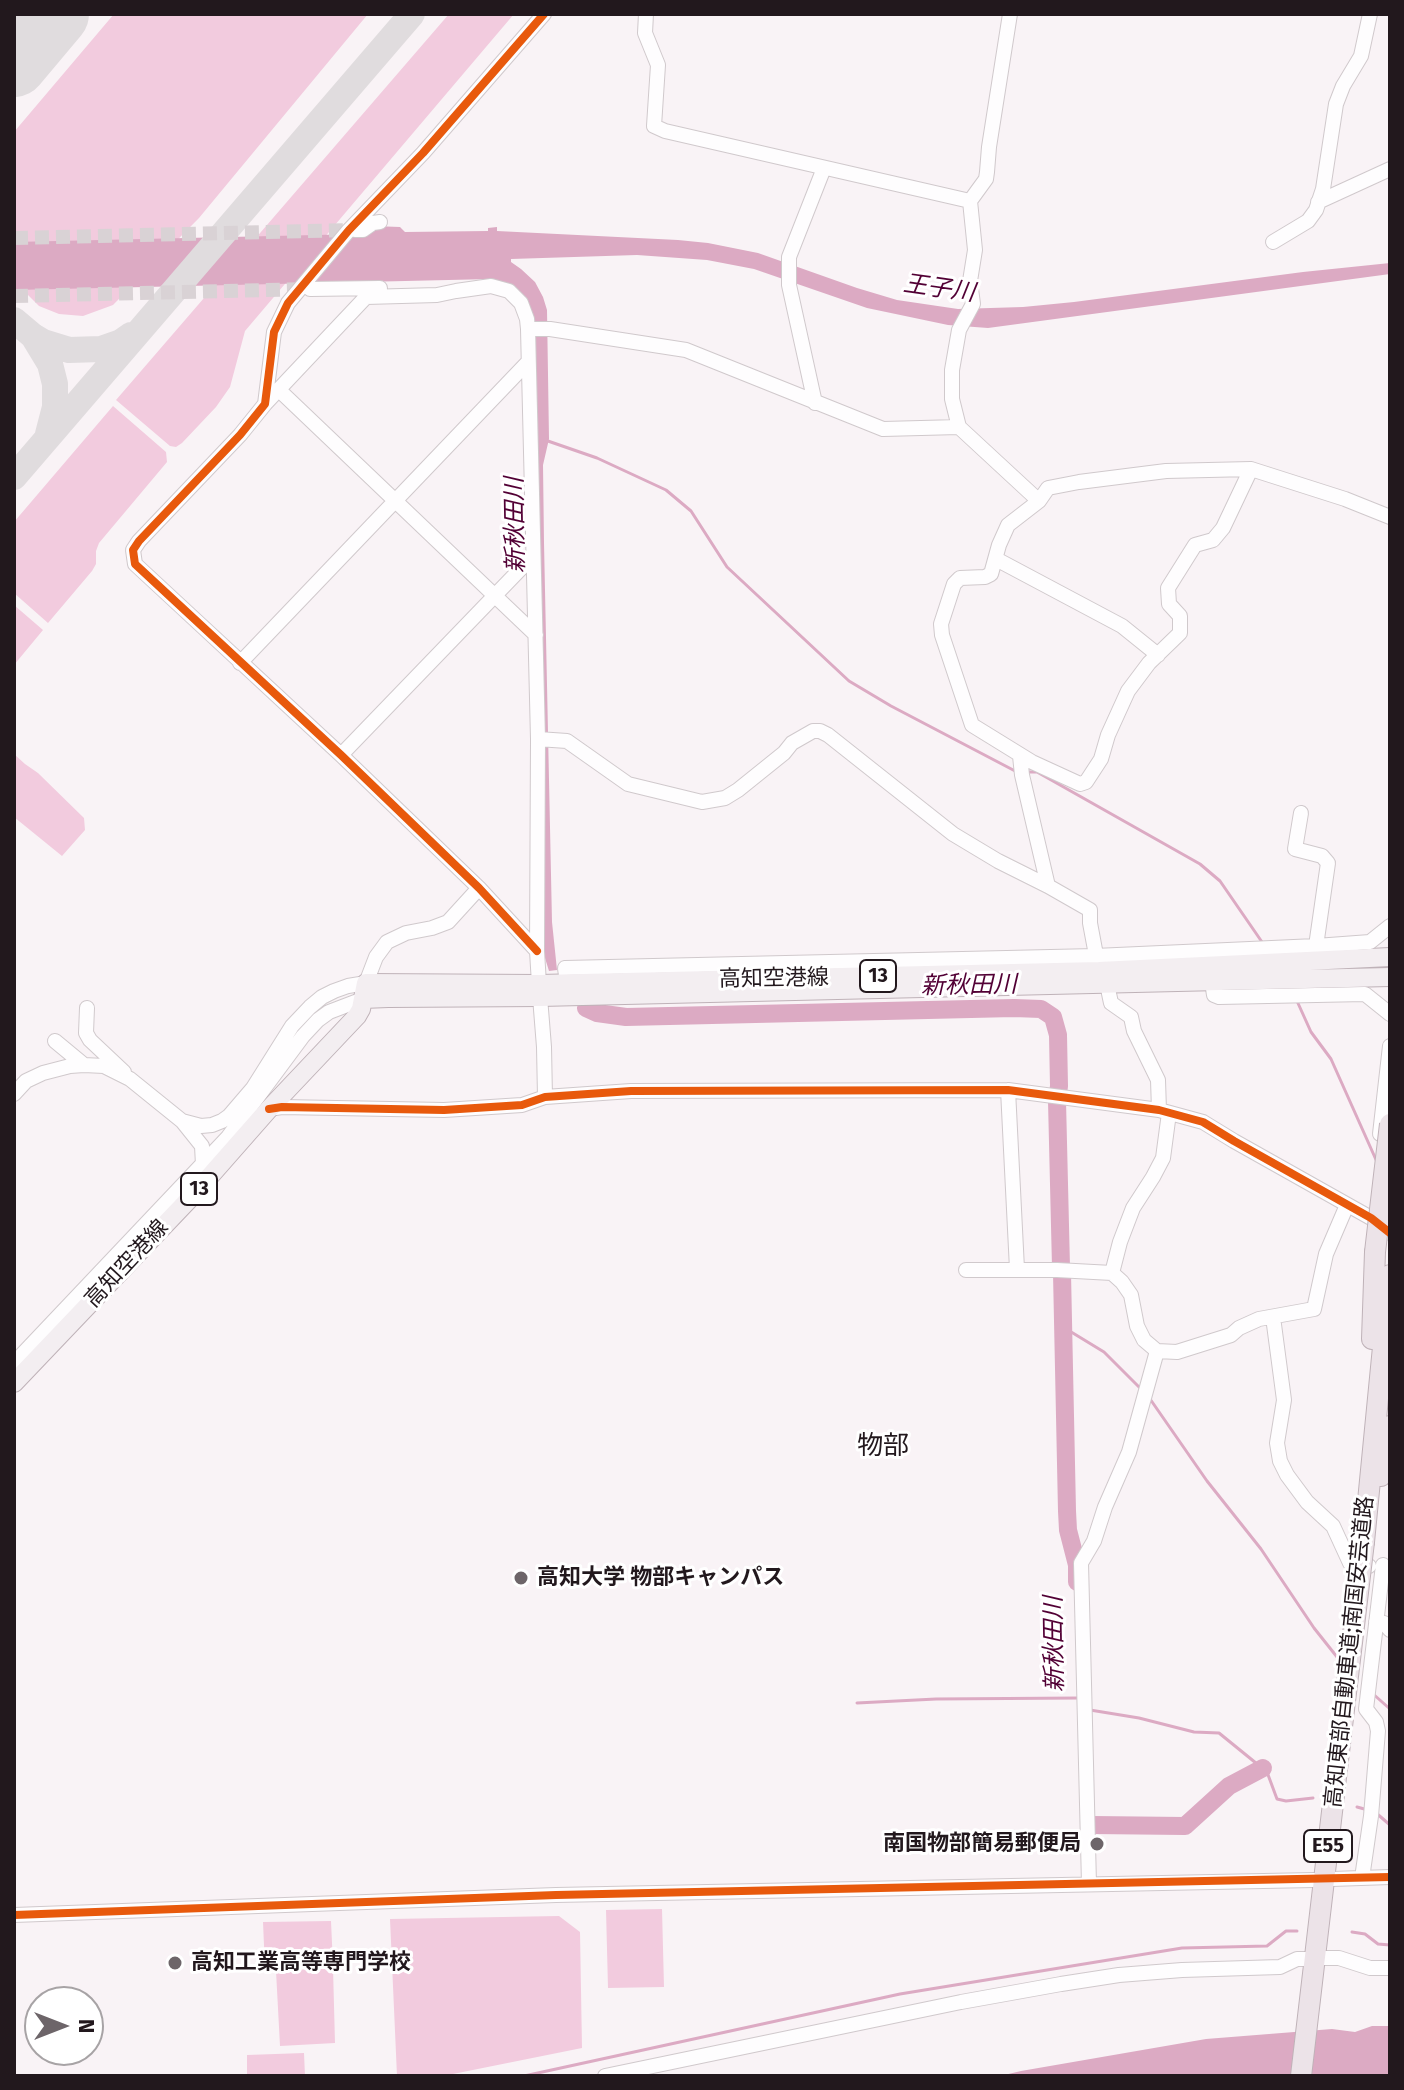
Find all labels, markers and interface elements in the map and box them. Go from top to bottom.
water label: 王子川 [901,270,977,308]
water label: 新秋田川 [501,477,531,573]
road number: 13 [860,960,896,992]
street label: 高知空港線 [719,965,829,993]
water label: 新秋田川 [921,971,1017,1001]
road number: 13 [181,1173,217,1205]
street label: 高知空港線 [80,1215,174,1313]
district label: 物部 [857,1431,909,1463]
street label: 高知東部自動車道;南国安芸道路 [1320,1495,1380,1809]
place label: 高知大学 物部キャンパス [537,1565,784,1591]
marker: 高知大学 物部キャンパス [512,1569,530,1587]
water label: 新秋田川 [1040,1596,1070,1692]
road number: E55 [1304,1830,1352,1862]
place label: 南国物部簡易郵便局 [883,1831,1081,1857]
marker: 南国物部簡易郵便局 [1088,1835,1106,1853]
place label: 高知工業高等専門学校 [191,1950,411,1976]
marker: 高知工業高等専門学校 [166,1954,184,1972]
north arrow [24,1986,104,2066]
text: N [73,2019,100,2033]

